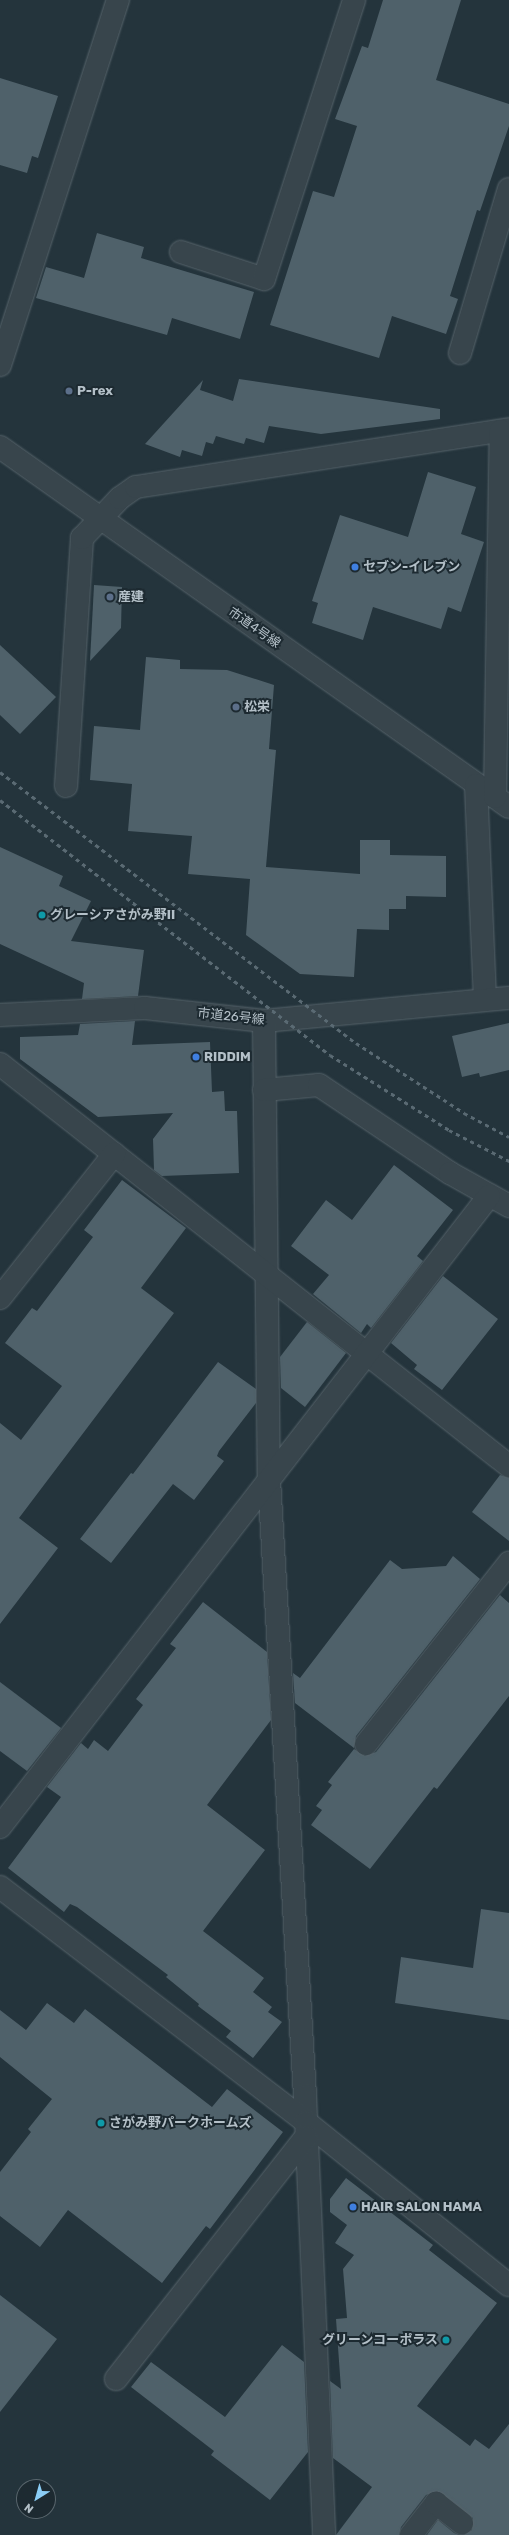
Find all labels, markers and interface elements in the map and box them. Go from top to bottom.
place label: P-rex [77,383,113,399]
marker: P-rex [64,386,74,396]
place label: セブン-イレブン [363,559,460,575]
marker: セブン-イレブン [350,562,360,572]
place label: 産建 [118,589,144,605]
marker: 産建 [105,592,115,602]
street label: 市道4号線 [225,604,283,652]
place label: 松栄 [244,699,270,715]
marker: 松栄 [231,702,241,712]
place label: グレーシアさがみ野II [50,907,175,923]
marker: グレーシアさがみ野II [37,910,47,920]
street label: 市道26号線 [197,1006,265,1028]
place label: RIDDIM [204,1049,251,1065]
marker: RIDDIM [191,1052,201,1062]
place label: さがみ野パークホームズ [109,2115,252,2131]
marker: さがみ野パークホームズ [96,2118,106,2128]
place label: HAIR SALON HAMA [361,2199,482,2215]
marker: HAIR SALON HAMA [348,2202,358,2212]
place label: グリーンコーポラス [321,2332,438,2348]
marker: グリーンコーポラス [441,2335,451,2345]
north arrow [16,2479,56,2519]
text: N [22,2501,36,2516]

